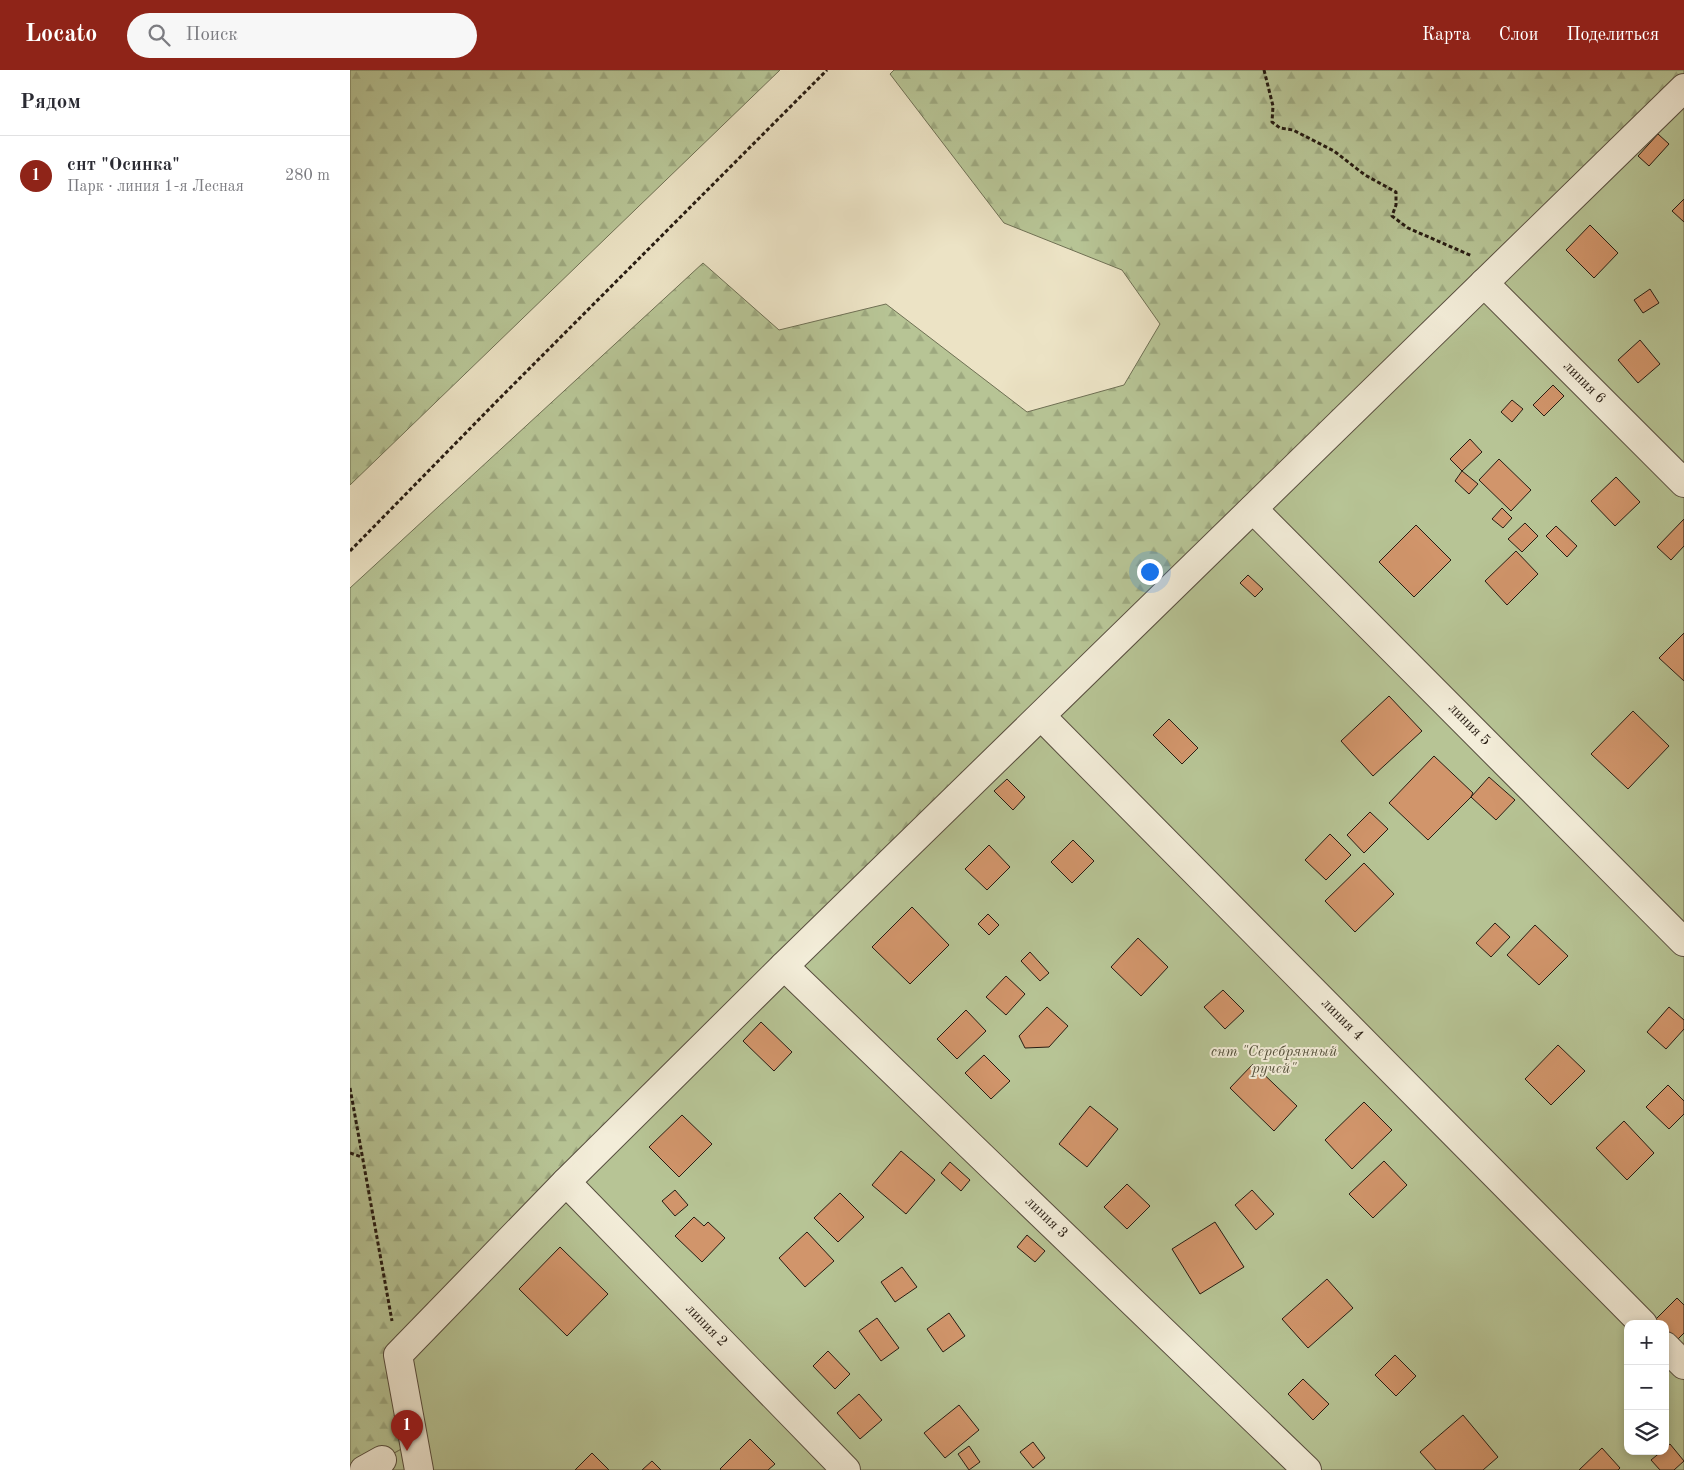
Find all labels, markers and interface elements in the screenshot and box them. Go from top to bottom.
search box [127,13,477,58]
icon: search [145,21,173,49]
text: Locato [25,23,97,47]
text: Поиск [185,26,238,45]
text: Карта [1422,26,1471,44]
text: Слои [1499,26,1538,44]
text: Поделиться [1566,26,1659,44]
text: Рядом [20,92,81,113]
text: снт "Осинка" [67,156,180,175]
text: 1 [31,168,41,184]
text: 280 m [285,168,330,184]
text: Парк · линия 1-я Лесная [67,179,244,195]
street label: линия 6 [1560,359,1608,407]
your location [1137,559,1163,585]
street label: линия 5 [1445,701,1493,749]
street label: линия 4 [1318,996,1366,1044]
park label: снт "Серебрянный ручей" [1211,1044,1338,1077]
street label: линия 3 [1022,1194,1070,1242]
street label: линия 2 [682,1302,730,1350]
map controls [1624,1320,1669,1455]
button: + [1624,1320,1669,1365]
button: − [1624,1365,1669,1410]
pin: 1 [391,1410,423,1451]
button: layers [1624,1410,1669,1455]

